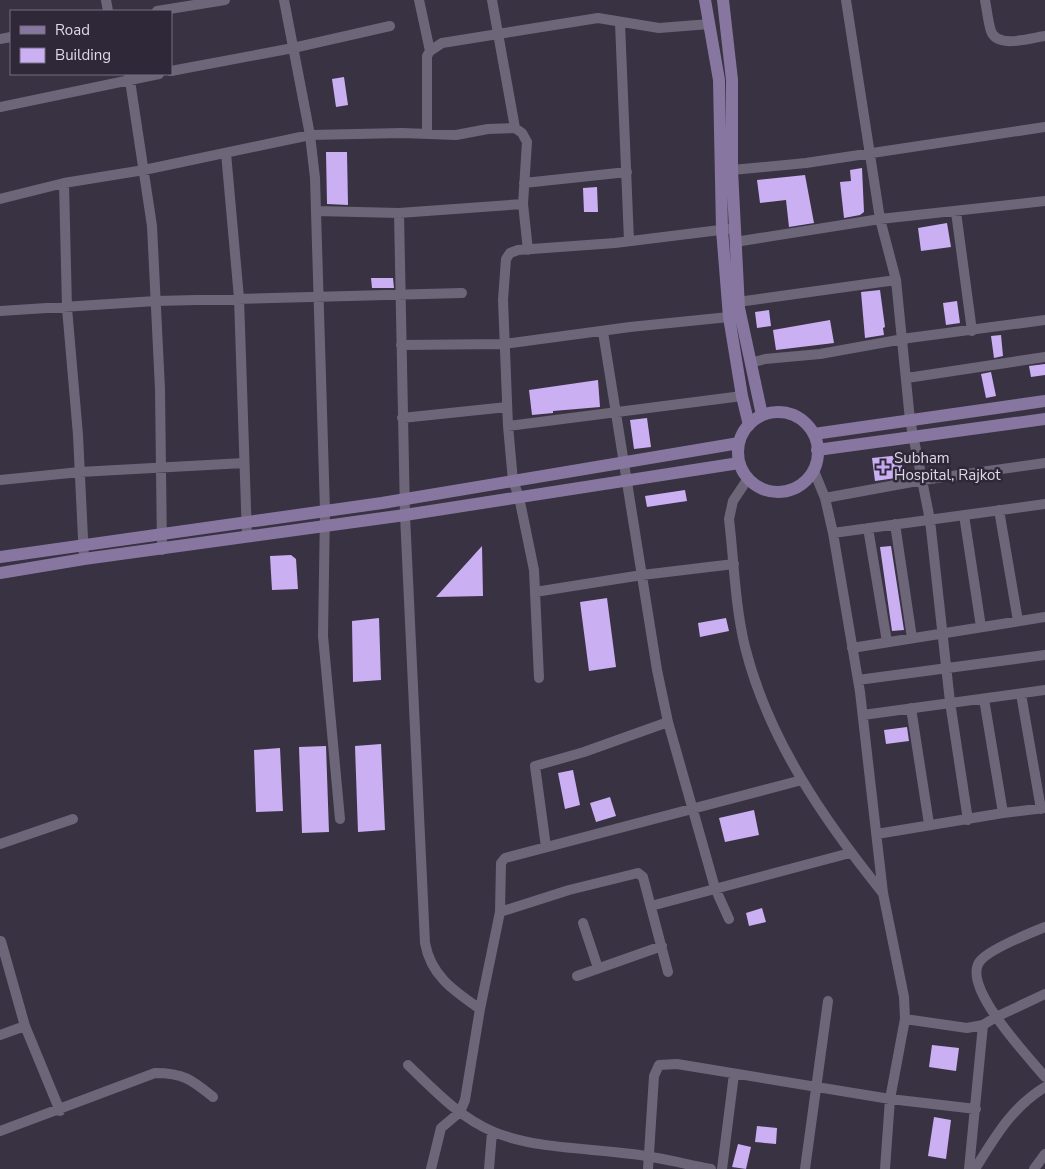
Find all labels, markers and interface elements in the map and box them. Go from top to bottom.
legend [10,10,172,75]
text: Road [55,20,90,40]
text: Building [55,45,111,65]
place label: Subham Hospital, Rajkot [894,448,1001,485]
marker: Subham Hospital, Rajkot [876,460,890,474]

